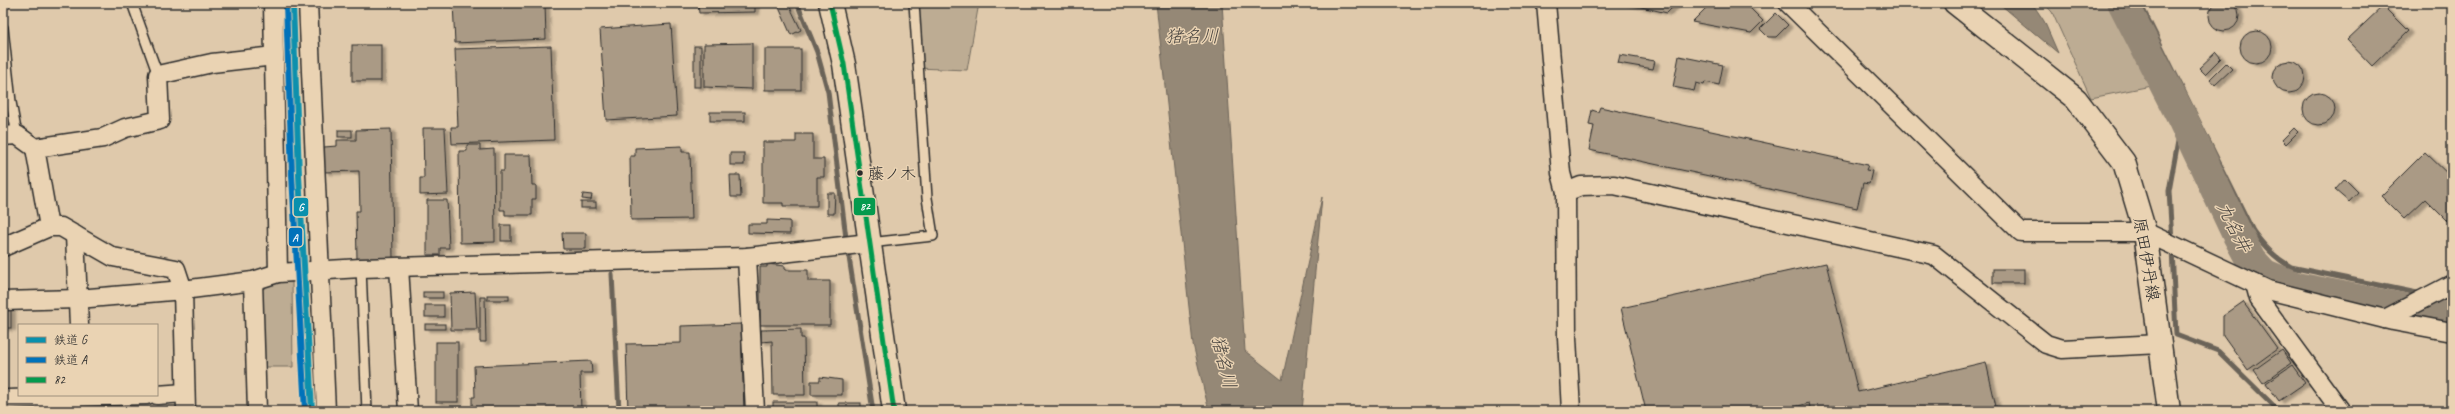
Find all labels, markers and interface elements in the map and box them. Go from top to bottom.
water label: 猪名川 [1165,25,1219,47]
place label: 藤ノ木 [868,164,916,184]
marker: 藤ノ木 [855,168,865,178]
line badge: G [293,197,309,217]
line badge: 82 [853,197,876,216]
water label: 九名井 [2212,198,2257,257]
text: 82 [860,199,871,213]
text: G [298,200,305,214]
street label: 原田伊丹線 [2129,215,2164,303]
line badge: A [288,227,303,247]
text: A [292,230,299,244]
legend [18,324,158,396]
text: 鉄道 G [54,332,88,348]
water label: 猪名川 [1207,333,1241,391]
text: 鉄道 A [54,352,88,368]
text: 82 [54,372,66,388]

